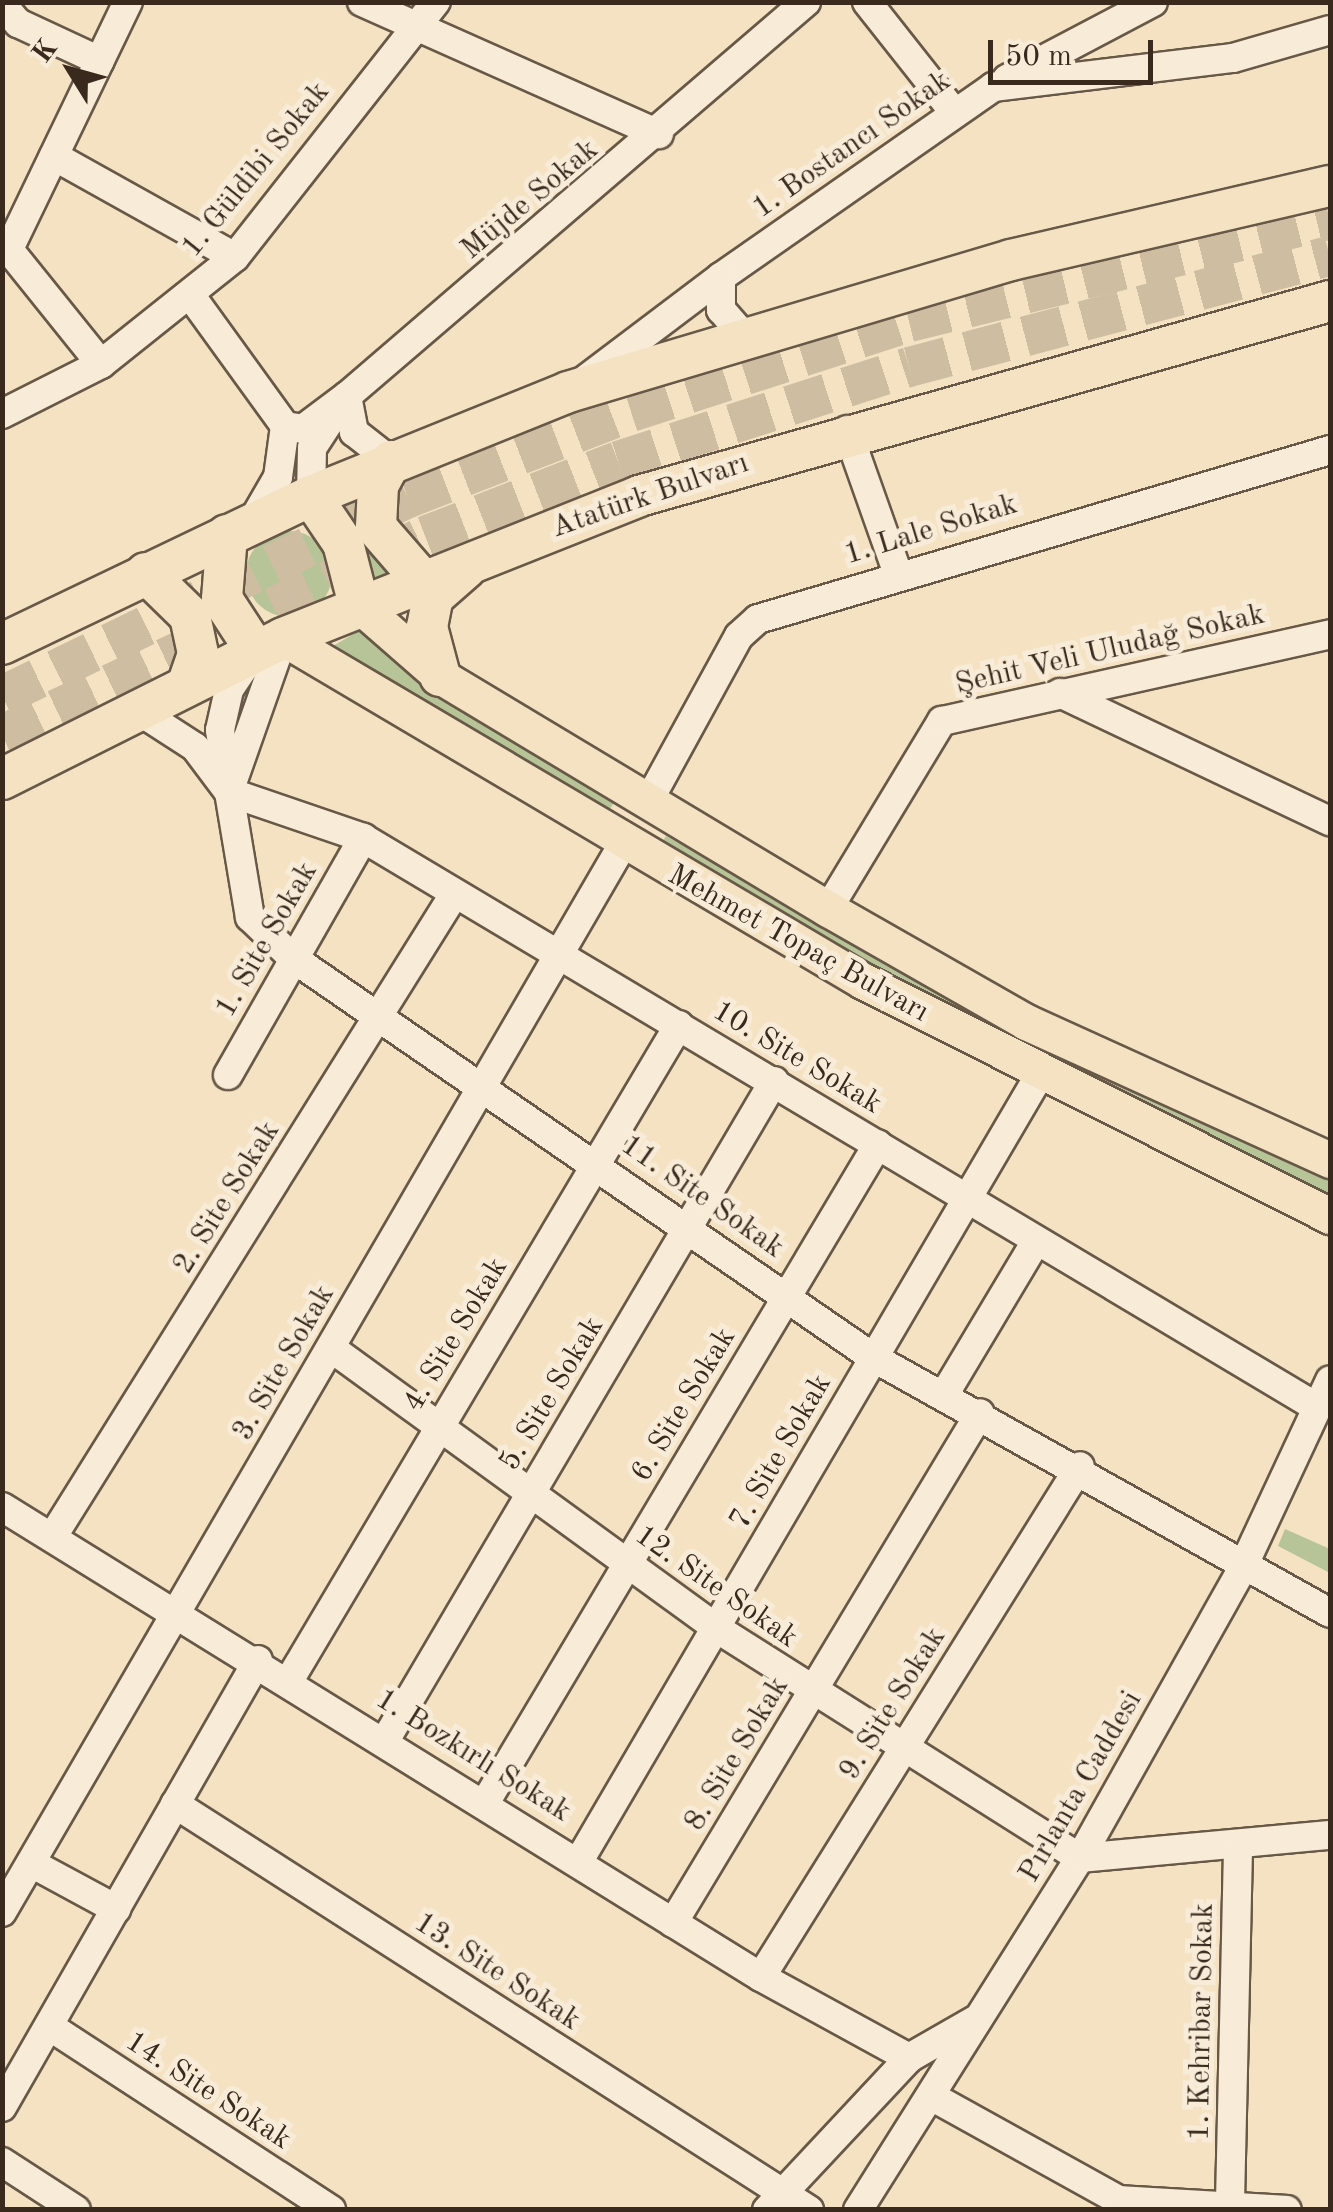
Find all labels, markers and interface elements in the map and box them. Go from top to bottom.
north arrow [20,20,120,120]
scale bar [993,20,1158,82]
text: K [28,35,64,69]
text: 50 m [1005,42,1072,72]
street label: 1. Bostancı Sokak [746,63,958,227]
street label: 1. Güldibi Sokak [174,75,338,265]
street label: Müjde Sokak [454,132,606,268]
street label: Atatürk Bulvarı [547,445,753,547]
street label: 1. Lale Sokak [840,487,1022,573]
street label: Şehit Veli Uludağ Sokak [952,597,1268,703]
street label: 1. Site Sokak [208,856,326,1024]
street label: Mehmet Topaç Bulvarı [661,857,935,1031]
street label: 10. Site Sokak [706,994,888,1122]
street label: 2. Site Sokak [166,1115,288,1281]
street label: 11. Site Sokak [614,1128,790,1266]
street label: 4. Site Sokak [396,1252,516,1418]
street label: 3. Site Sokak [225,1279,343,1447]
street label: 5. Site Sokak [492,1311,612,1477]
street label: 6. Site Sokak [624,1322,744,1488]
street label: 7. Site Sokak [722,1368,840,1536]
street label: 12. Site Sokak [628,1518,804,1656]
street label: 9. Site Sokak [832,1621,954,1787]
street label: 8. Site Sokak [677,1671,797,1837]
street label: 1. Bozkırlı Sokak [369,1682,577,1830]
street label: Pırlanta Caddesi [1012,1685,1150,1889]
street label: 1. Kehribar Sokak [1182,1903,1222,2141]
street label: 13. Site Sokak [407,1905,587,2039]
street label: 14. Site Sokak [118,2024,298,2158]

